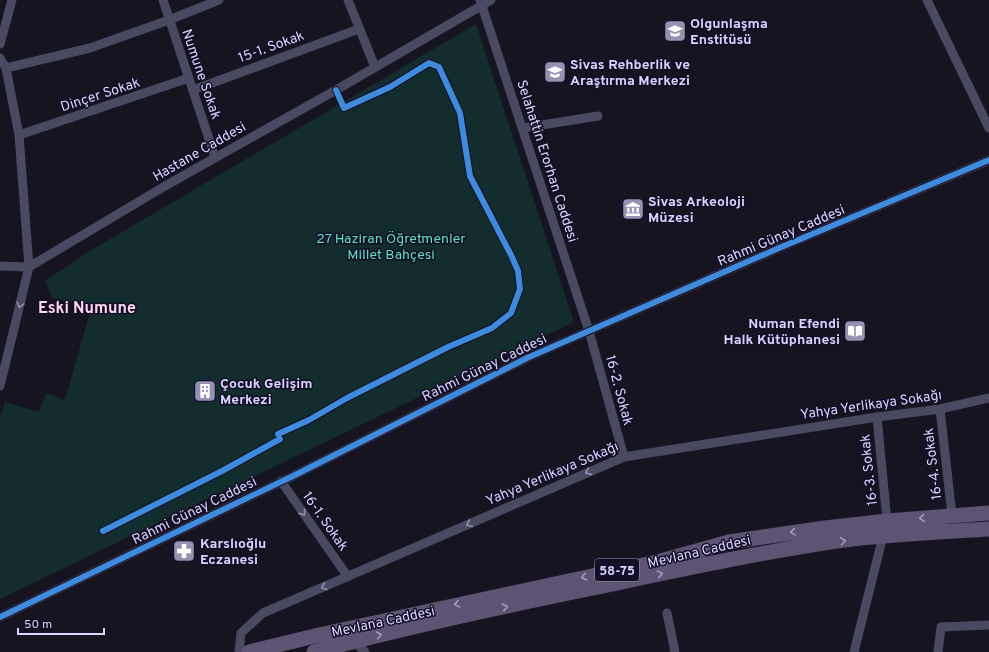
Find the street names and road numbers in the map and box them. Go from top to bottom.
street label: Numune Sokak [177,27,224,122]
street label: 15-1. Sokak [236,28,307,67]
street label: Dinçer Sokak [59,75,142,116]
street label: Selahattin Erorhan Caddesi [512,78,581,245]
street label: Hastane Caddesi [150,119,249,186]
street label: Rahmi Günay Caddesi [715,202,848,271]
street label: Rahmi Günay Caddesi [420,331,550,406]
street label: 16-2. Sokak [601,353,636,427]
street label: Yahya Yerlikaya Sokağı [799,387,943,424]
street label: 16-4. Sokak [921,427,946,501]
street label: 16-3. Sokak [857,433,882,506]
street label: Yahya Yerlikaya Sokağı [484,439,622,510]
street label: Rahmi Günay Caddesi [130,474,260,549]
street label: 16-1. Sokak [298,489,351,555]
street label: Mevlana Caddesi [646,532,753,573]
road number: 58-75 [595,559,639,581]
street label: Mevlana Caddesi [330,603,437,642]

